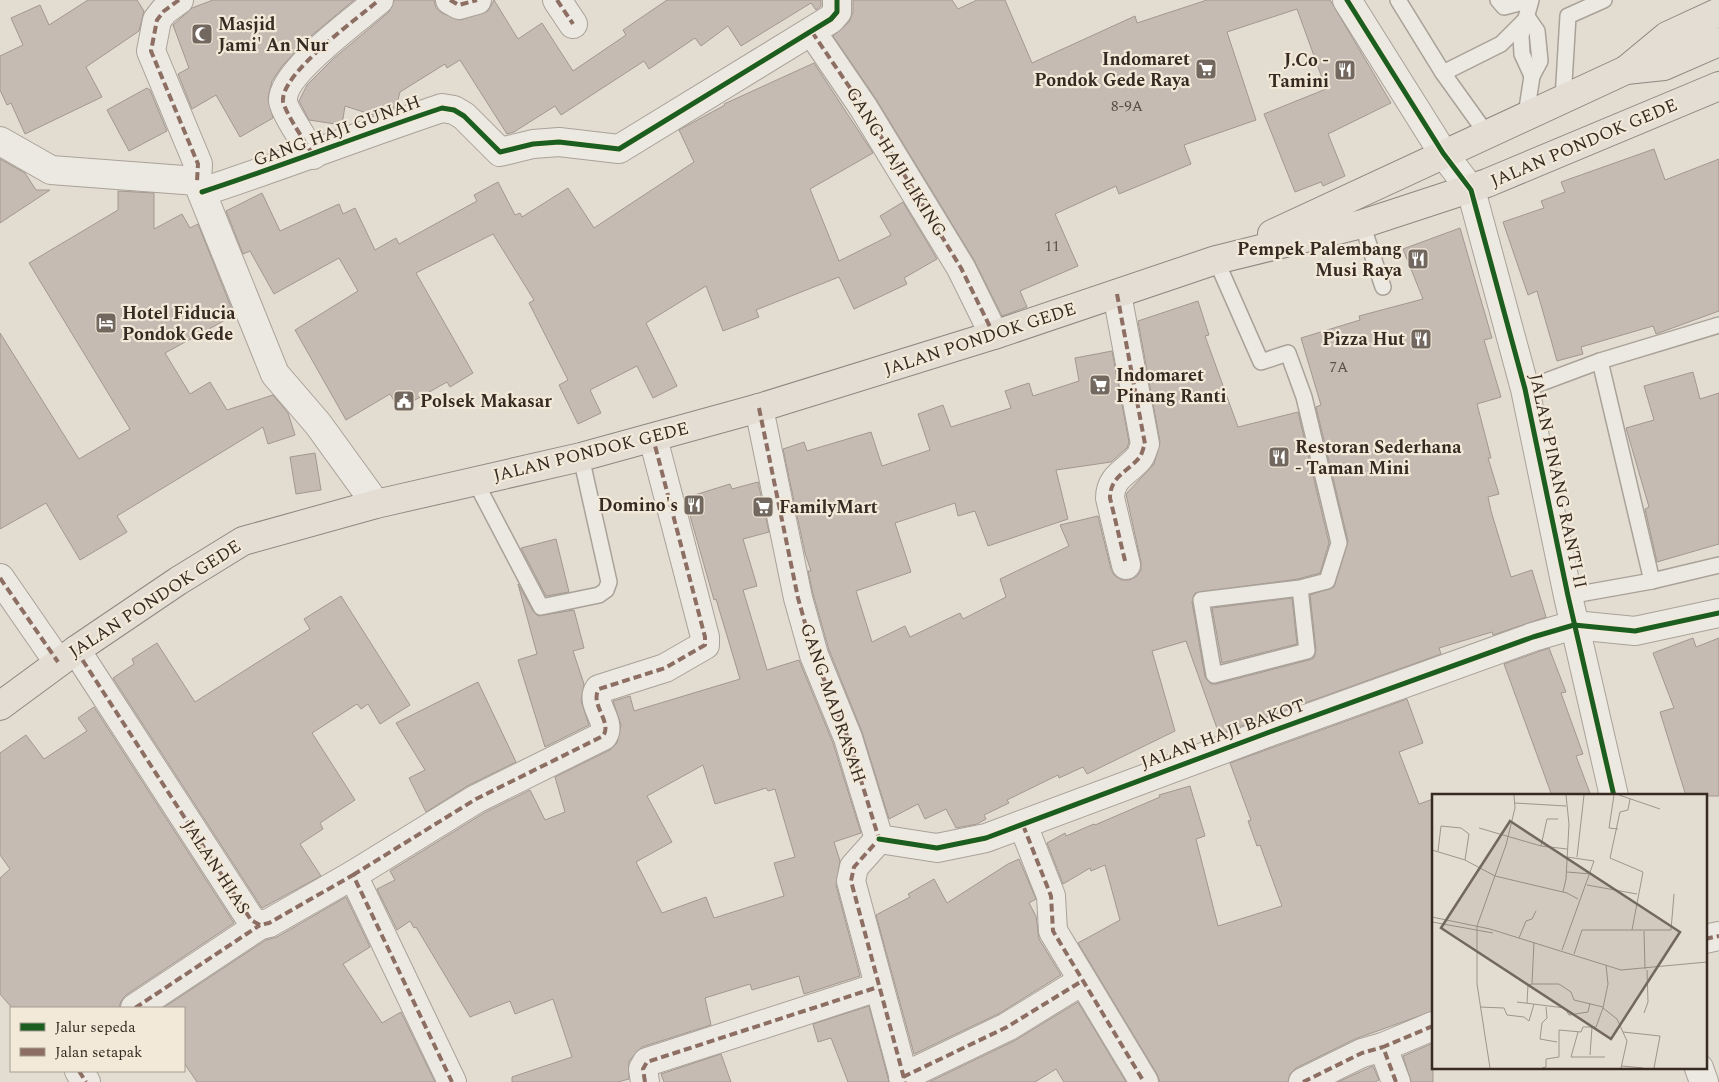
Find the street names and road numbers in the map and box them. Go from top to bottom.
street label: GANG HAJI LIKING [839,82,953,242]
street label: GANG HAJI GUNAH [250,88,424,174]
street label: JALAN PONDOK GEDE [1486,91,1682,195]
street label: JALAN PONDOK GEDE [880,295,1080,383]
street label: JALAN PINANG RANTI II [1522,371,1594,591]
street label: JALAN PONDOK GEDE [490,415,692,489]
street label: JALAN PONDOK GEDE [63,533,247,665]
street label: GANG MADRASAH [793,620,873,786]
street label: JALAN HAJI BAKOT [1137,692,1309,776]
street label: JALAN HIAS [175,814,257,920]

